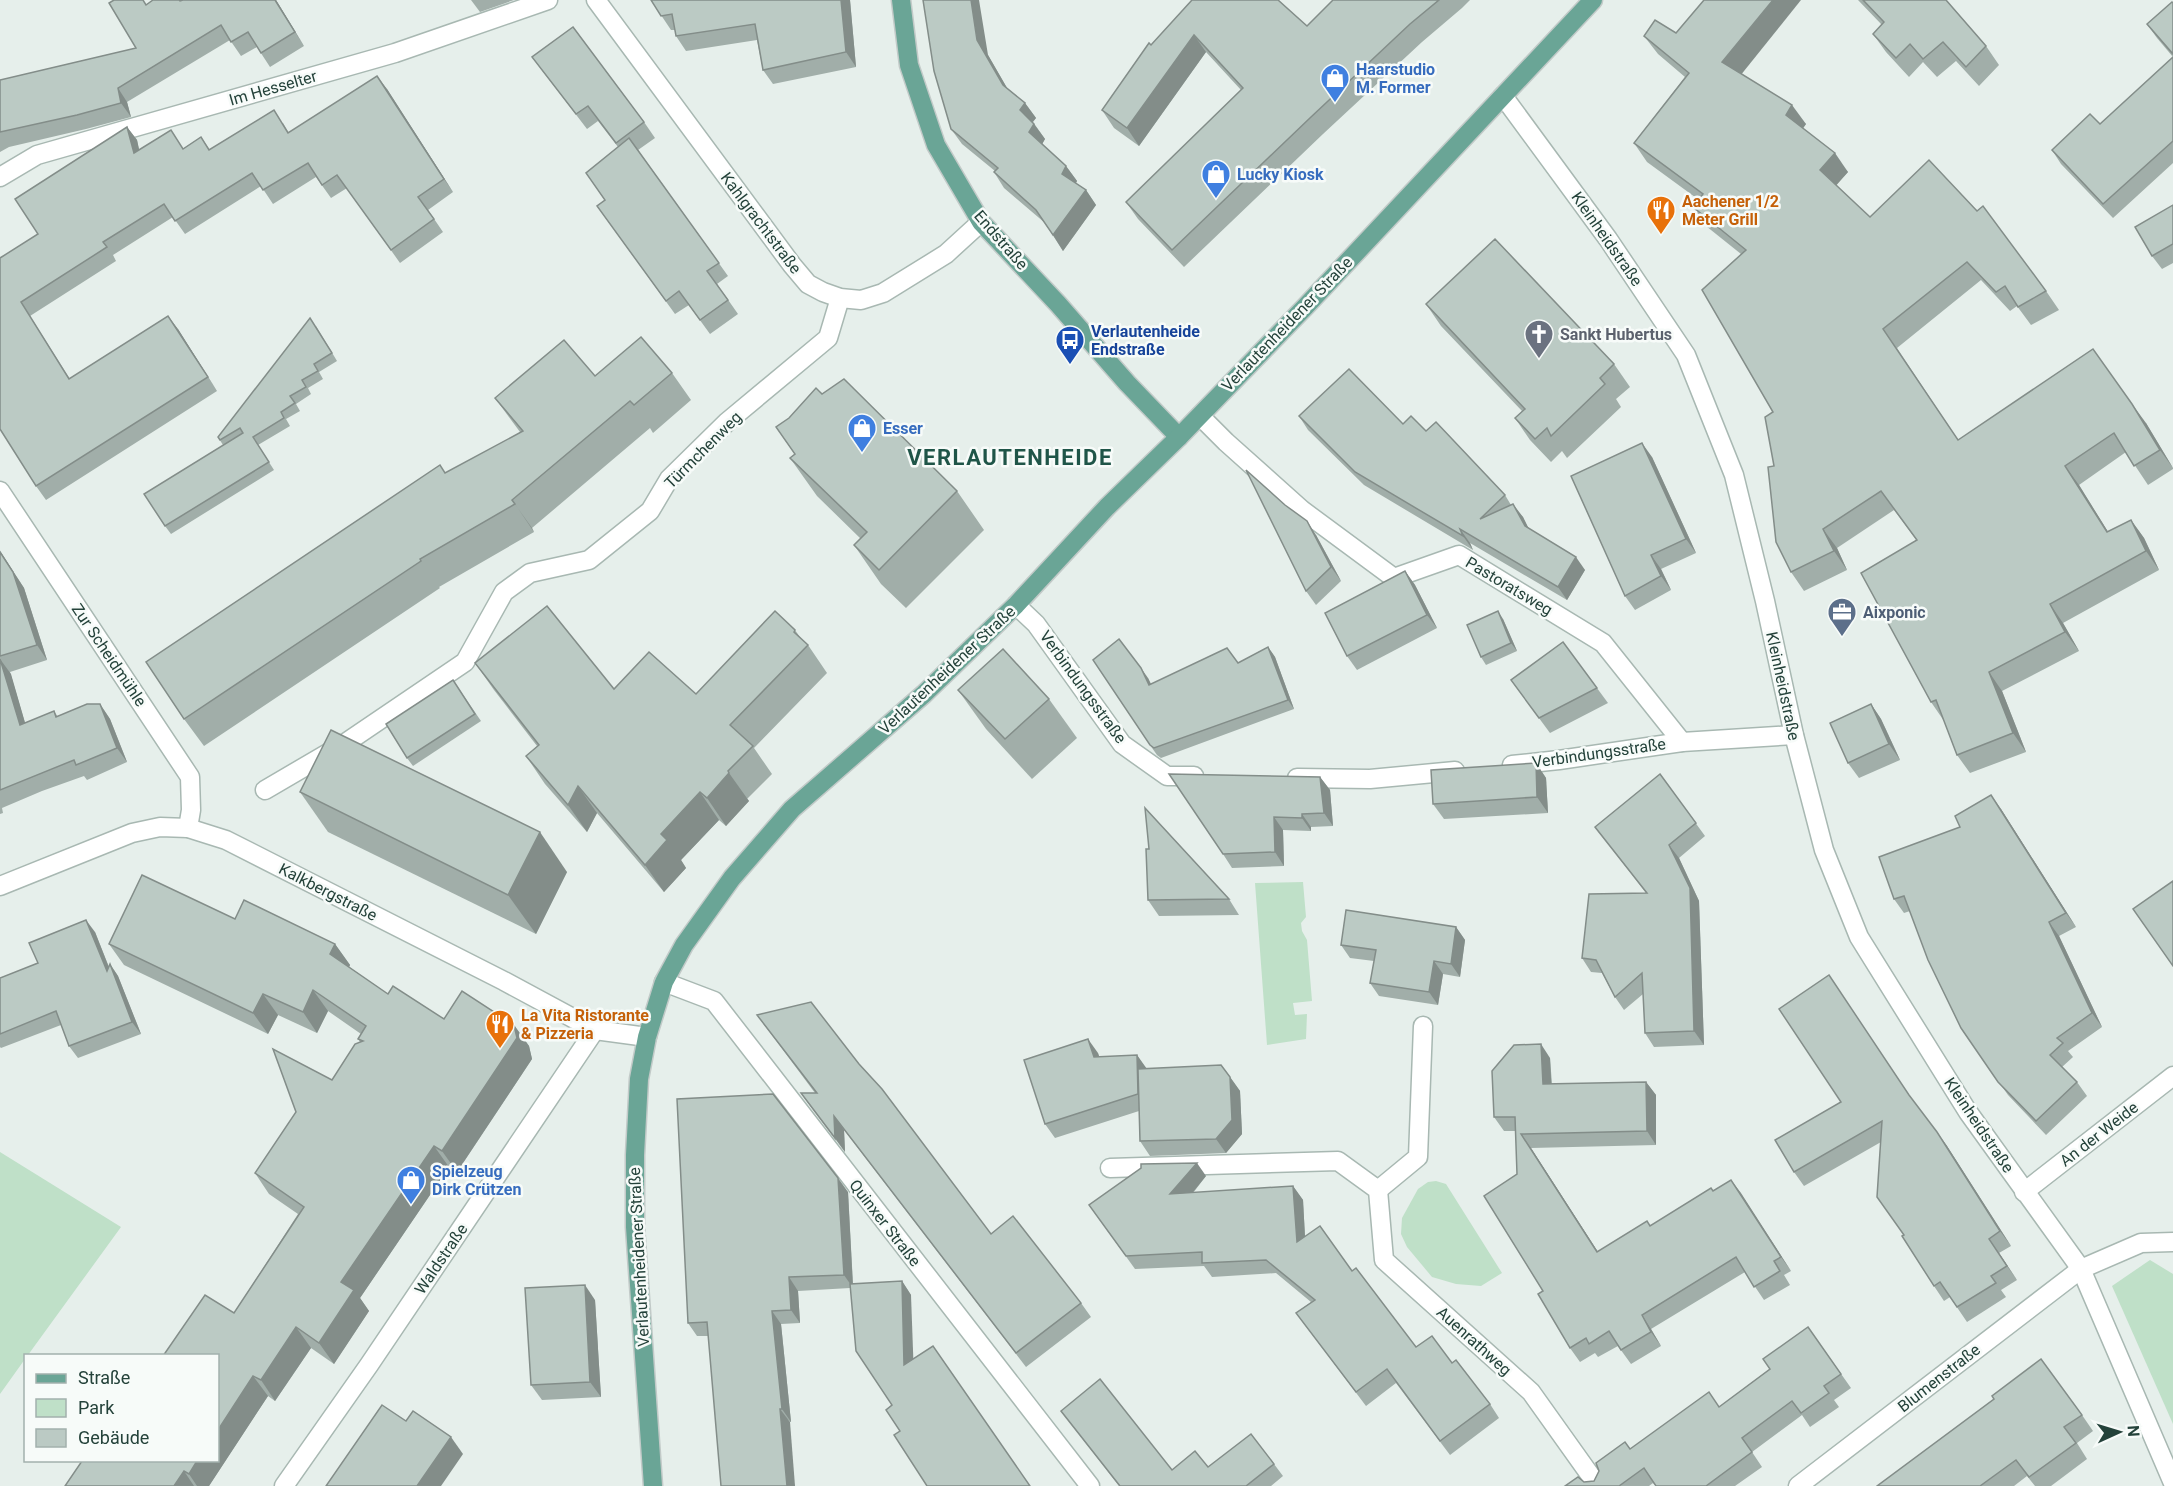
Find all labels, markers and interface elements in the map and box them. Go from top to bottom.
place label: Haarstudio M. Former [1356,60,1435,97]
shop icon: Haarstudio M. Former [1319,62,1351,104]
street label: Im Hesselter [227,66,320,110]
shop icon: Lucky Kiosk [1200,158,1232,200]
place label: Lucky Kiosk [1237,165,1324,184]
street label: Kahlgrachtstraße [717,169,805,277]
street label: Kleinheidstraße [1567,188,1647,290]
place label: Aachener 1/2 Meter Grill [1682,192,1779,229]
restaurant icon: Aachener 1/2 Meter Grill [1645,194,1677,236]
street label: Endstraße [970,206,1032,274]
street label: Verlautenheidener Straße [1218,253,1356,395]
church icon: Sankt Hubertus [1523,318,1555,360]
place label: Verlautenheide Endstraße [1091,322,1200,359]
bus stop icon: Verlautenheide Endstraße [1054,324,1086,366]
place label: Sankt Hubertus [1560,325,1672,344]
street label: Türmchenweg [661,408,745,492]
shop icon: Esser [846,412,878,454]
place label: Esser [883,419,923,438]
district label: VERLAUTENHEIDE [907,445,1113,470]
street label: Pastoratsweg [1462,553,1556,619]
office icon: Aixponic [1826,596,1858,638]
street label: Zur Scheidmühle [68,600,150,710]
street label: Verlautenheidener Straße [875,602,1019,738]
place label: Aixponic [1863,603,1926,622]
street label: Verbindungsstraße [1036,627,1130,747]
street label: Kleinheidstraße [1762,630,1804,742]
street label: Verbindungsstraße [1531,734,1667,772]
street label: Kalkbergstraße [276,859,380,925]
place label: La Vita Ristorante & Pizzeria [521,1006,649,1043]
restaurant icon: La Vita Ristorante & Pizzeria [484,1008,516,1050]
street label: Kleinheidstraße [1940,1074,2018,1176]
street label: An der Weide [2056,1098,2142,1170]
place label: Spielzeug Dirk Crützen [432,1162,521,1199]
shop icon: Spielzeug Dirk Crützen [395,1164,427,1206]
street label: Verlautenheidener Straße [625,1167,653,1347]
street label: Quinxer Straße [845,1176,925,1270]
street label: Waldstraße [411,1220,471,1298]
street label: Auenrathweg [1433,1303,1515,1379]
street label: Blumenstraße [1894,1340,1984,1416]
legend [24,1354,219,1462]
text: Straße [78,1367,130,1388]
text: Park [78,1397,115,1418]
north arrow [2089,1402,2149,1462]
text: N [2124,1425,2143,1437]
text: Gebäude [78,1427,149,1448]

